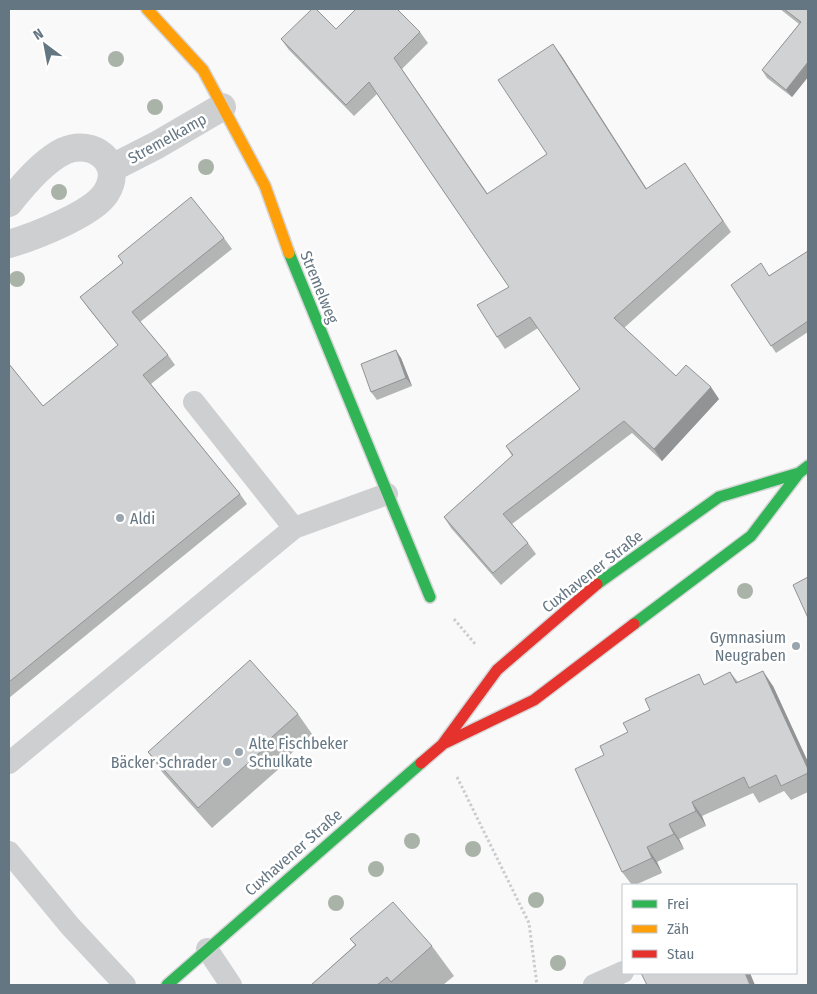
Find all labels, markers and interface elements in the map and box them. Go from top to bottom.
north arrow [20,20,70,70]
text: N [30,25,46,44]
street label: Stremelkamp [125,109,210,168]
street label: Stremelweg [296,248,343,327]
place label: Aldi [130,509,155,528]
marker: Aldi [114,512,126,524]
street label: Cuxhavener Straße [538,526,646,617]
place label: Gymnasium Neugraben [710,628,786,665]
marker: Gymnasium Neugraben [790,640,802,652]
place label: Alte Fischbeker Schulkate [249,734,349,771]
marker: Alte Fischbeker Schulkate [233,746,245,758]
place label: Bäcker Schrader [111,753,217,772]
marker: Bäcker Schrader [221,756,233,768]
street label: Cuxhavener Straße [241,805,346,900]
legend [622,884,797,974]
text: Frei [667,895,689,913]
text: Zäh [667,920,689,938]
text: Stau [667,945,694,963]

